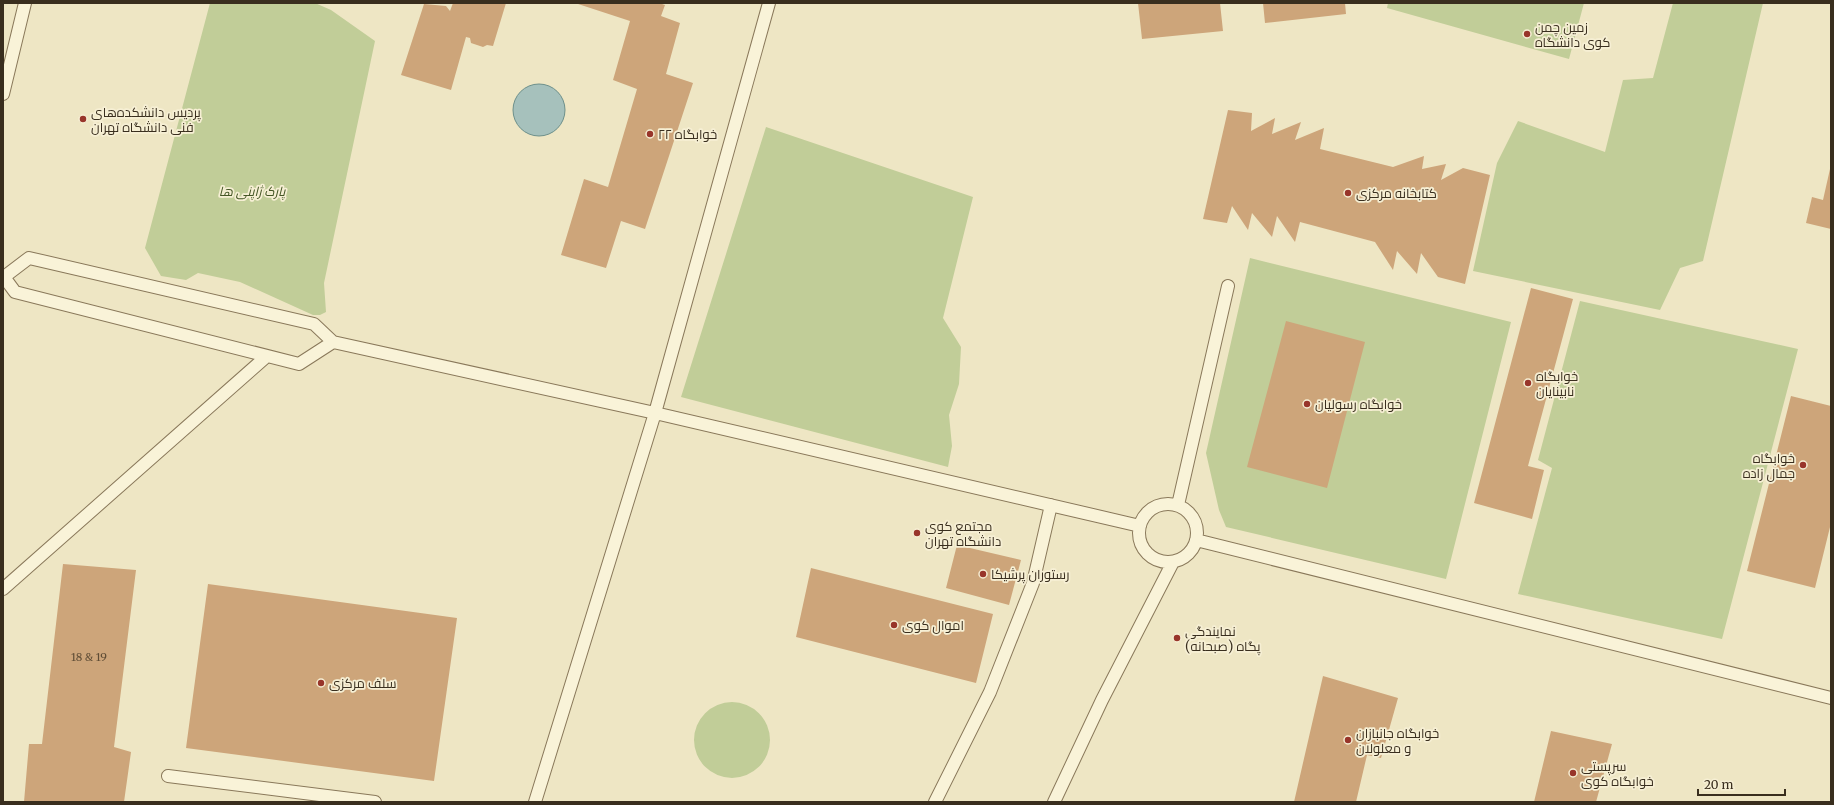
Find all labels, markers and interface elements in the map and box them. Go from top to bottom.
place label: زمین چمن کوی دانشگاه [1535,19,1610,51]
marker: زمین چمن کوی دانشگاه [1522,29,1532,39]
place label: پردیس دانشکده‌های فنی دانشگاه تهران [91,104,201,136]
marker: پردیس دانشکده‌های فنی دانشگاه تهران [78,114,88,124]
place label: خوابگاه ۲۲ [658,126,717,143]
marker: خوابگاه ۲۲ [645,129,655,139]
park label: پارک ژاپنی ها [219,183,287,200]
place label: کتابخانه مرکزی [1356,185,1437,202]
marker: کتابخانه مرکزی [1343,188,1353,198]
place label: خوابگاه نابینایان [1536,368,1578,400]
marker: خوابگاه نابینایان [1523,378,1533,388]
place label: خوابگاه رسولیان [1315,396,1402,413]
marker: خوابگاه رسولیان [1302,399,1312,409]
place label: خوابگاه جمال زاده [1743,450,1795,482]
marker: خوابگاه جمال زاده [1798,460,1808,470]
place label: مجتمع کوی دانشگاه تهران [925,518,1001,550]
marker: مجتمع کوی دانشگاه تهران [912,528,922,538]
place label: رستوران پرشیکا [991,566,1070,584]
marker: رستوران پرشیکا [978,569,988,579]
place label: اموال کوی [902,617,964,634]
marker: اموال کوی [889,620,899,630]
place label: نمایندگی پگاه (صبحانه) [1185,623,1261,656]
marker: نمایندگی پگاه (صبحانه) [1172,633,1182,643]
house number: 18 & 19 [71,650,107,664]
place label: سلف مرکزی [329,675,396,692]
marker: سلف مرکزی [316,678,326,688]
place label: خوابگاه جانبازان و معلولان [1356,725,1439,757]
marker: خوابگاه جانبازان و معلولان [1343,735,1353,745]
place label: سرپستی خوابگاه کوی [1581,758,1654,790]
marker: سرپستی خوابگاه کوی [1568,768,1578,778]
scale bar [1698,771,1785,797]
text: 20 m [1704,777,1733,792]

